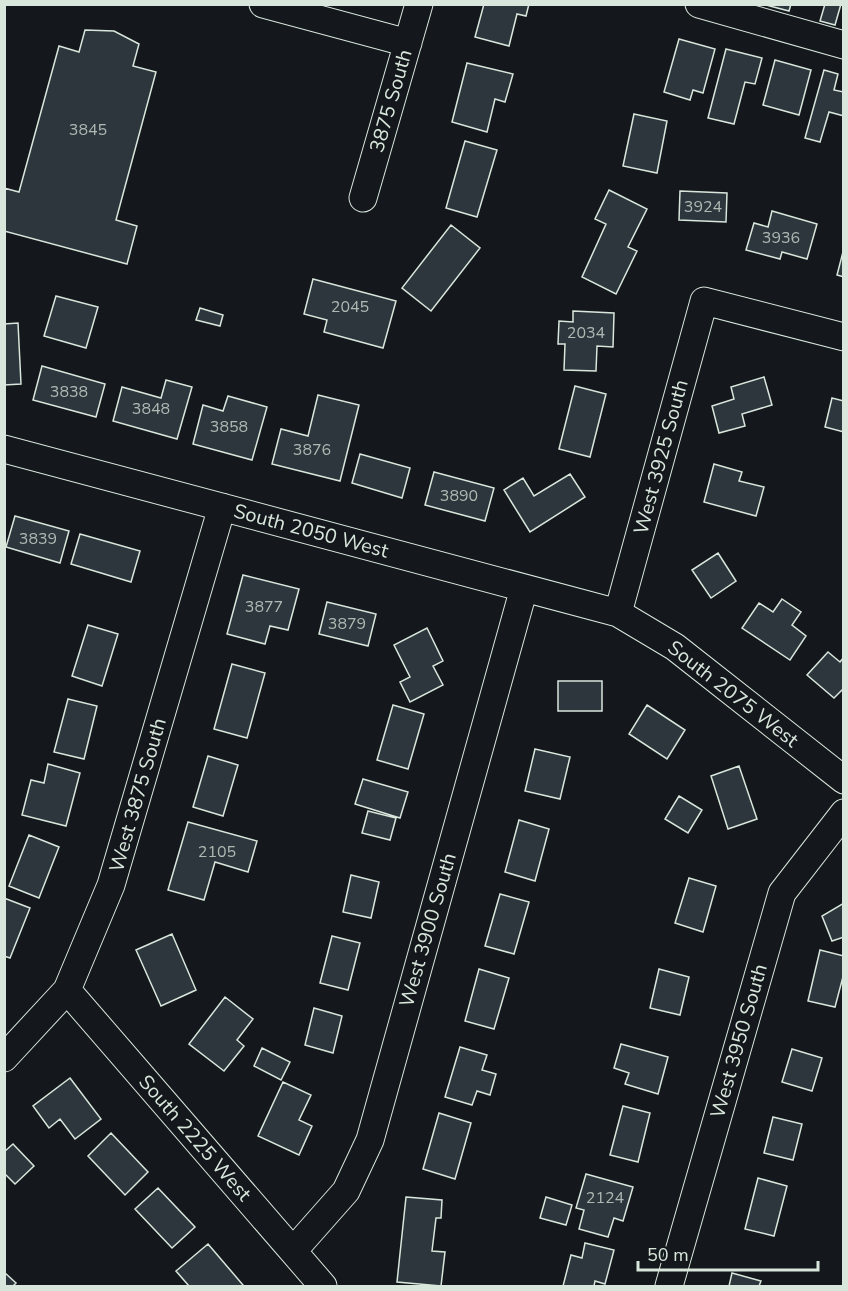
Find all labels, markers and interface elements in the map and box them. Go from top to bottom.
street label: 3875 South [363,46,419,156]
house number: 3845 [69,119,107,141]
house number: 3924 [684,196,723,218]
house number: 3936 [762,227,800,249]
house number: 2045 [331,296,369,318]
house number: 2034 [567,322,606,344]
street label: West 3925 South [627,377,695,537]
house number: 3838 [50,381,88,403]
house number: 3848 [132,398,170,420]
house number: 3858 [210,416,248,438]
house number: 3876 [293,439,331,461]
house number: 3890 [440,485,478,507]
street label: South 2050 West [231,497,392,565]
house number: 3839 [19,528,57,550]
house number: 3877 [245,596,283,618]
house number: 3879 [328,613,366,635]
street label: South 2075 West [662,634,805,754]
street label: West 3875 South [103,715,173,875]
house number: 2105 [198,841,236,863]
street label: West 3900 South [393,850,463,1010]
street label: West 3950 South [704,961,774,1121]
street label: South 2225 West [133,1069,258,1208]
house number: 2124 [586,1187,625,1209]
scale bar [638,1234,818,1272]
text: 50 m [647,1243,689,1267]

